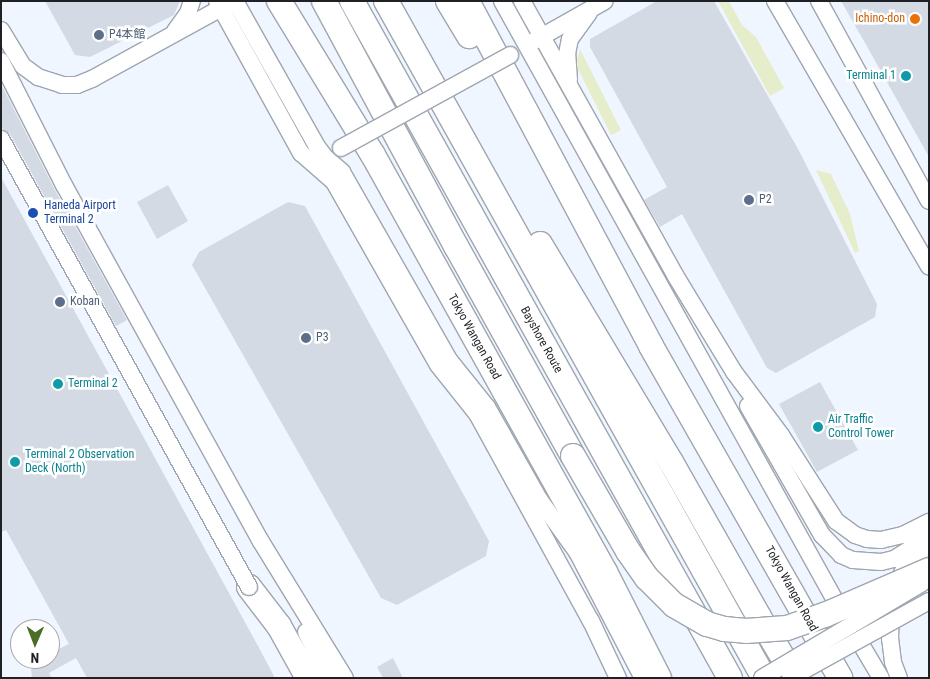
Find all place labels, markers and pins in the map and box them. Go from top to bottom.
place label: Ichino-don [855,12,905,26]
marker: Ichino-don [909,13,921,25]
place label: P4本館 [109,28,146,42]
marker: P4本館 [93,29,105,41]
place label: Terminal 1 [846,69,896,83]
marker: Terminal 1 [900,70,912,82]
place label: P2 [759,193,772,207]
marker: P2 [743,194,755,206]
place label: Haneda Airport Terminal 2 [44,199,116,227]
marker: Haneda Airport Terminal 2 [26,206,40,220]
place label: Koban [70,295,100,309]
marker: Koban [54,296,66,308]
place label: P3 [316,331,329,345]
marker: P3 [300,332,312,344]
place label: Terminal 2 [68,377,118,391]
marker: Terminal 2 [52,378,64,390]
place label: Air Traffic Control Tower [828,413,894,441]
marker: Air Traffic Control Tower [812,421,824,433]
place label: Terminal 2 Observation Deck (North) [25,448,134,476]
marker: Terminal 2 Observation Deck (North) [9,456,21,468]

